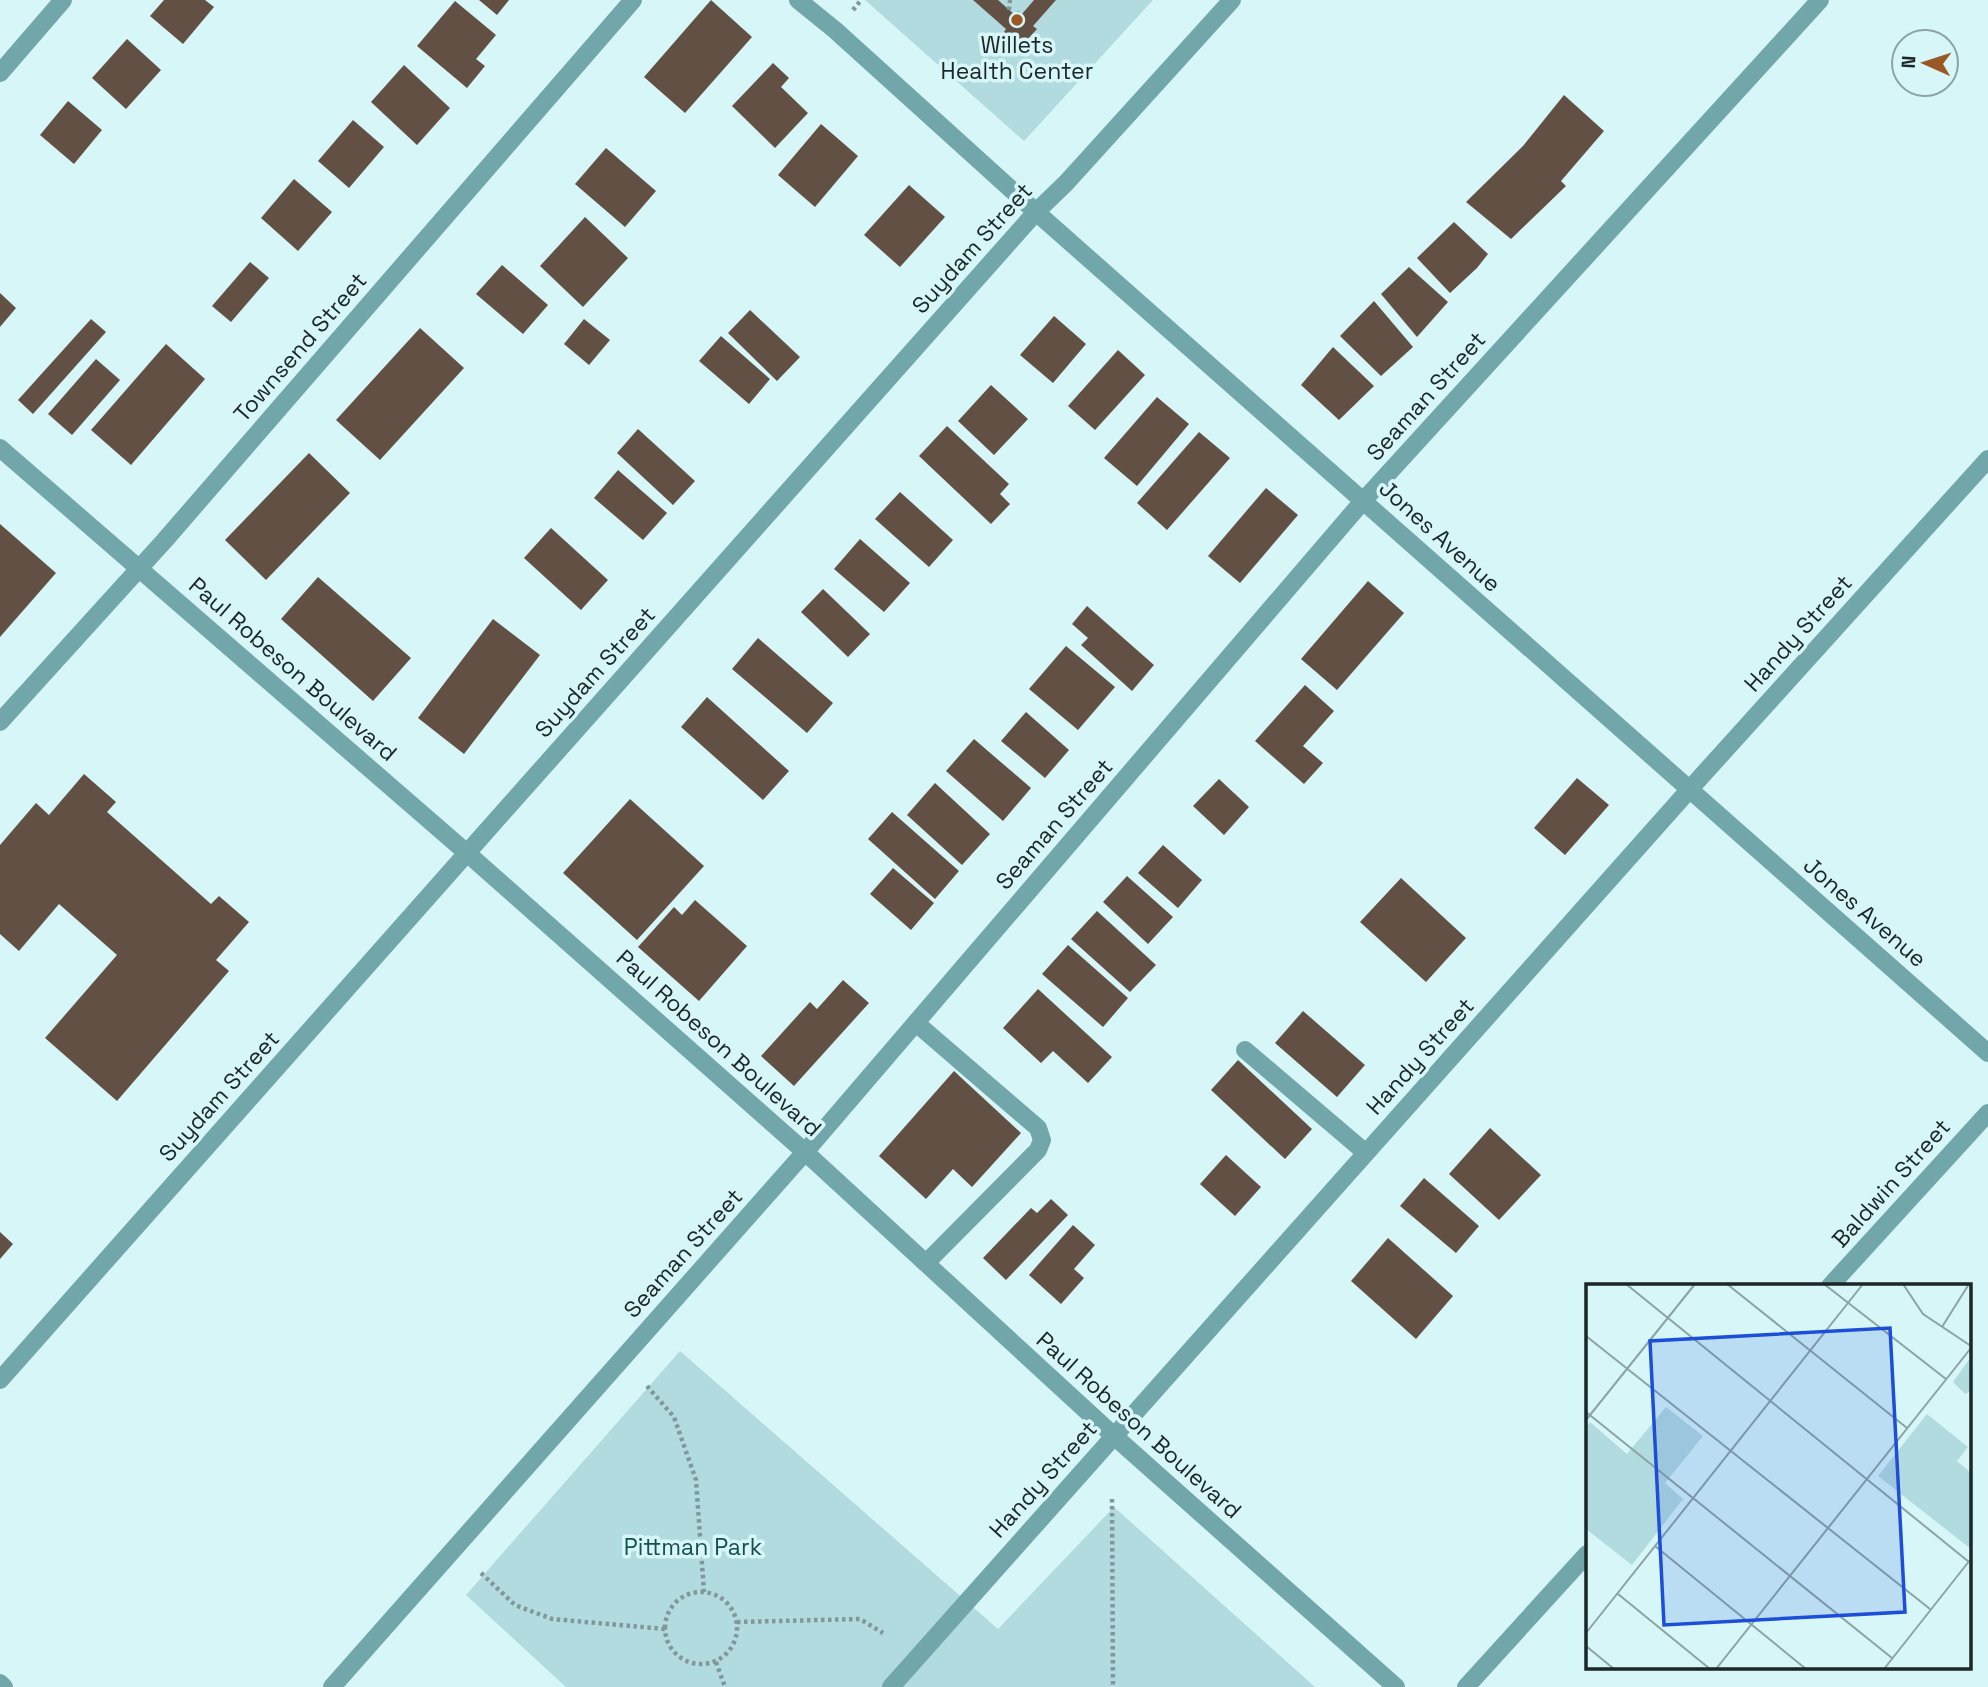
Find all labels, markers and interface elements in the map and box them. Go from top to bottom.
marker: Willets Health Center [1009,12,1025,28]
north arrow [1890,28,1960,98]
place label: Willets Health Center [941,30,1093,86]
text: N [1896,55,1921,69]
street label: Suydam Street [905,176,1039,320]
street label: Townsend Street [227,266,373,428]
street label: Seaman Street [1360,325,1492,467]
street label: Jones Avenue [1373,473,1507,599]
street label: Handy Street [1738,568,1858,698]
street label: Paul Robeson Boulevard [183,570,403,768]
street label: Suydam Street [528,600,662,744]
street label: Seaman Street [989,752,1119,896]
street label: Jones Avenue [1797,850,1933,974]
street label: Paul Robeson Boulevard [610,943,828,1143]
street label: Handy Street [1360,991,1480,1121]
street label: Suydam Street [152,1024,286,1168]
street label: Baldwin Street [1825,1112,1957,1254]
street label: Seaman Street [617,1182,749,1324]
inset map [1586,1284,1970,1670]
street label: Paul Robeson Boulevard [1030,1325,1248,1525]
street label: Handy Street [983,1414,1103,1544]
park label: Pittman Park [624,1532,762,1562]

